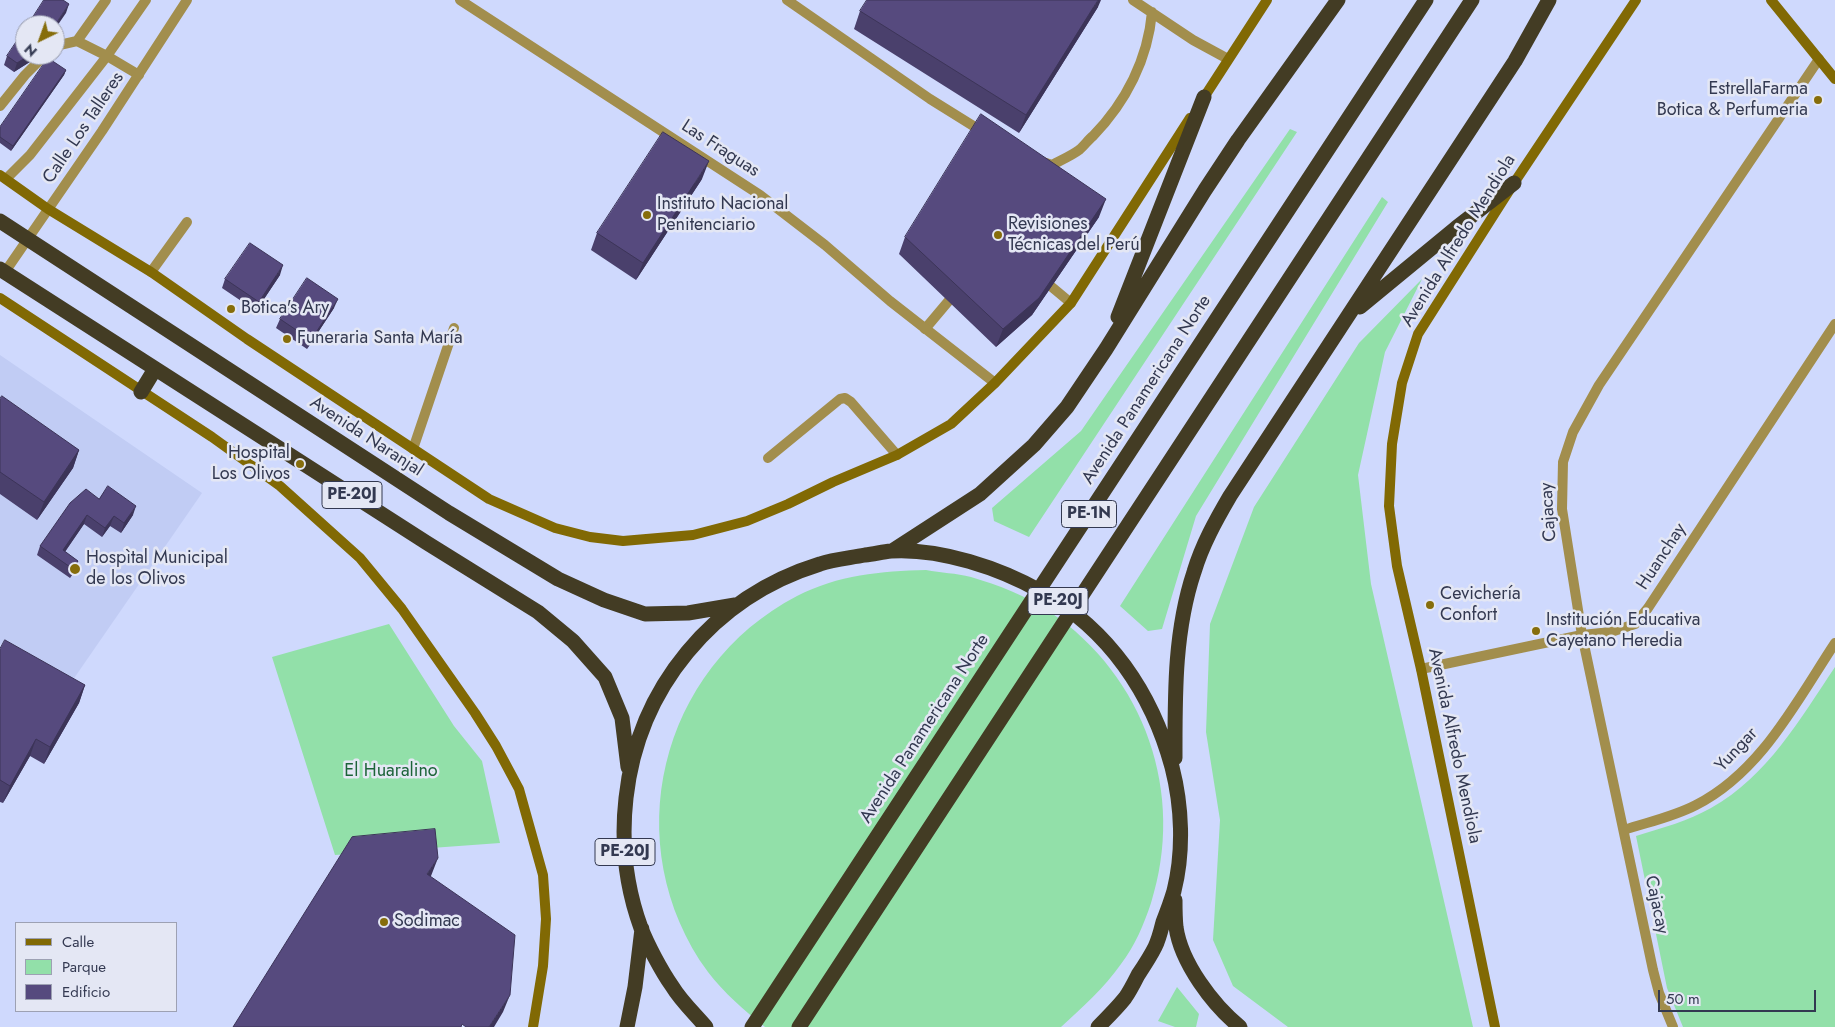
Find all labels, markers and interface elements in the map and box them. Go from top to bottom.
north arrow [15,15,65,65]
text: N [20,39,41,62]
street label: Calle Los Talleres [39,68,129,188]
place label: EstrellaFarma Botica & Perfumeria [1657,79,1808,122]
marker: EstrellaFarma Botica & Perfumeria [1812,94,1824,106]
street label: Las Fraguas [677,116,763,182]
street label: Avenida Alfredo Mendiola [1397,151,1521,331]
place label: Instituto Nacional Penitenciario [657,194,788,236]
marker: Instituto Nacional Penitenciario [641,209,653,221]
place label: Revisiones Técnicas del Perú [1008,214,1140,256]
marker: Revisiones Técnicas del Perú [992,229,1004,241]
street label: Avenida Panamericana Norte [1078,291,1216,489]
place label: Botica's Ary [241,298,329,320]
marker: Botica's Ary [225,303,237,315]
place label: Funeraria Santa María [297,328,463,350]
marker: Funeraria Santa María [281,333,293,345]
street label: Avenida Naranjal [305,392,427,482]
place label: Hospital Los Olivos [212,443,290,486]
marker: Hospital Los Olivos [294,458,306,470]
road number: PE-20J [322,482,382,508]
street label: Cajacay [1536,482,1562,542]
road number: PE-1N [1062,500,1116,528]
street label: Huanchay [1633,520,1691,594]
place label: Hospìtal Municipal de los Olivos [86,548,228,590]
marker: Hospìtal Municipal de los Olivos [68,562,82,576]
place label: Cevichería Confort [1440,584,1521,626]
road number: PE-20J [1028,588,1088,614]
marker: Cevichería Confort [1424,599,1436,611]
place label: Institución Educativa Cayetano Heredia [1546,610,1700,652]
marker: Institución Educativa Cayetano Heredia [1530,625,1542,637]
street label: Avenida Panamericana Norte [856,630,994,828]
street label: Avenida Alfredo Mendiola [1423,646,1485,846]
street label: Yungar [1711,723,1763,777]
park label: El Huaralino [344,761,438,783]
road number: PE-20J [595,839,655,866]
street label: Cajacay [1639,874,1673,936]
place label: Sodimac [394,911,460,933]
marker: Sodimac [378,916,390,928]
legend [15,922,178,1012]
text: Calle [62,931,94,953]
text: Parque [62,956,106,978]
scale bar [1660,980,1818,1012]
text: Edificio [62,981,110,1003]
text: 50 m [1666,988,1700,1010]

